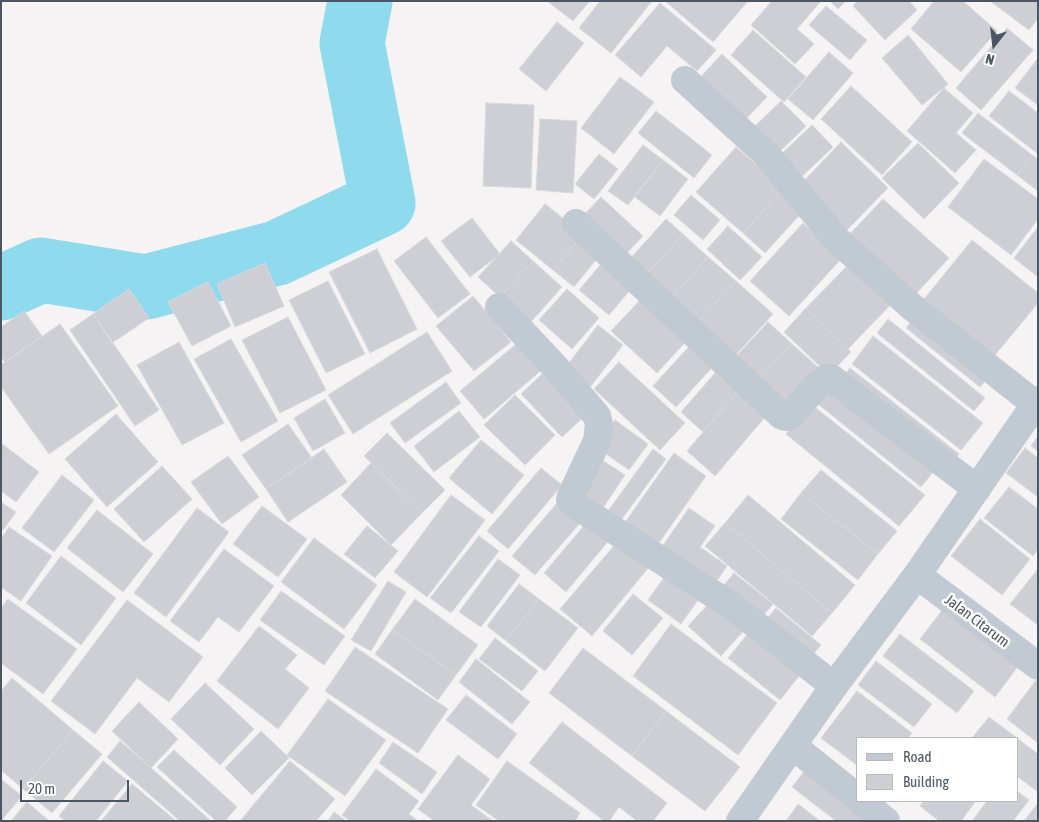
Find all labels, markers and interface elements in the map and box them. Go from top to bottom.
north arrow [969,20,1019,70]
text: N [984,51,996,68]
street label: Jalan Citarum [941,591,1013,651]
legend [856,737,1019,802]
text: Road [903,748,932,765]
scale bar [22,770,131,802]
text: Building [903,773,949,790]
text: 20 m [28,780,55,797]

